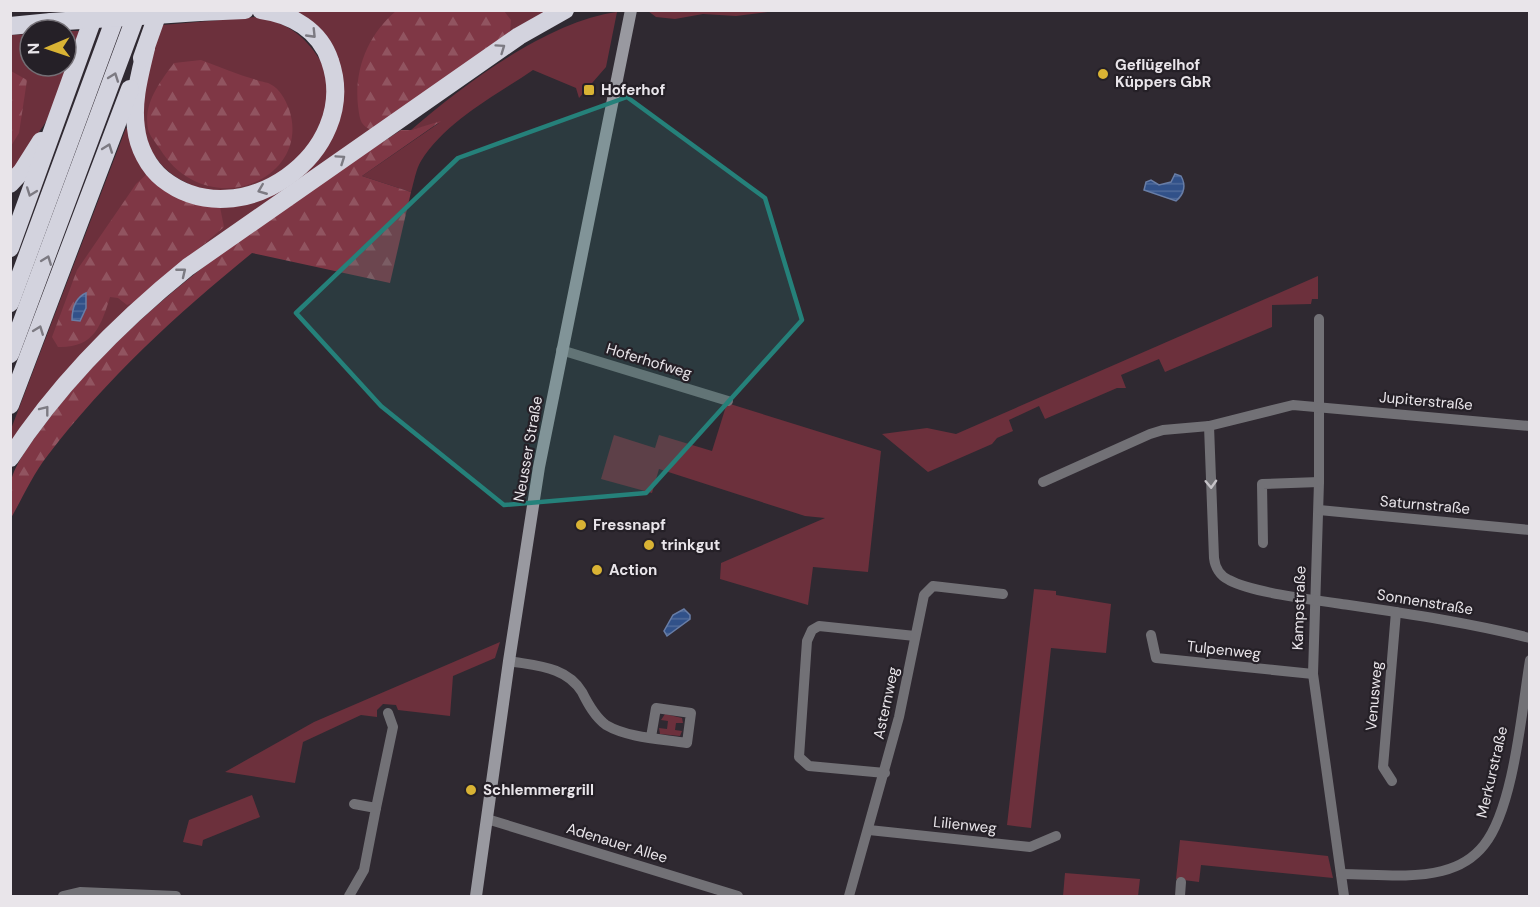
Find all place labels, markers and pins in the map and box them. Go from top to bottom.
place label: Geflügelhof Küppers GbR [1115,55,1211,92]
marker: Geflügelhof Küppers GbR [1096,67,1110,81]
place label: Hoferhof [601,80,665,100]
marker: Hoferhof [582,83,596,97]
place label: Fressnapf [593,515,666,535]
marker: Fressnapf [574,518,588,532]
place label: trinkgut [661,535,720,555]
marker: trinkgut [642,538,656,552]
place label: Action [609,560,657,580]
marker: Action [590,563,604,577]
place label: Schlemmergrill [483,780,594,800]
marker: Schlemmergrill [464,783,478,797]

